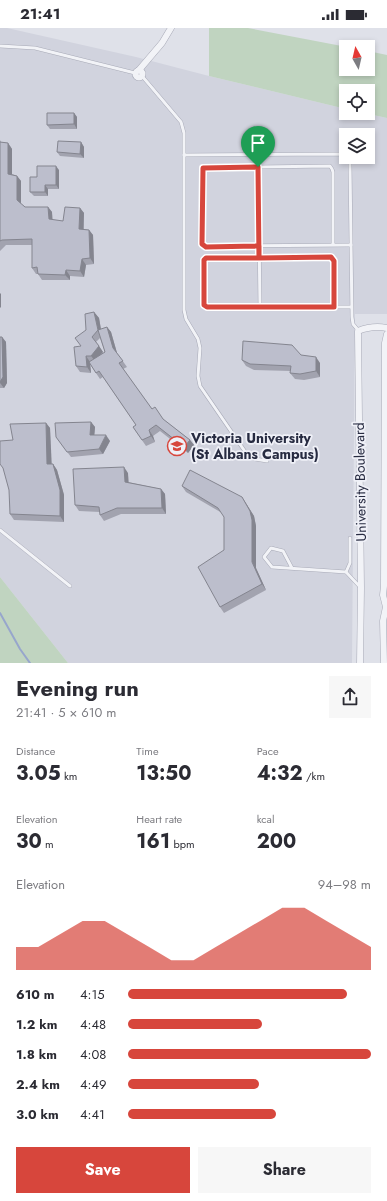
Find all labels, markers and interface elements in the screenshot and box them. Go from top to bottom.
text: 21:41 [20,3,60,25]
north arrow [339,40,375,76]
map controls [339,40,375,164]
button: locate [339,84,375,120]
pin [241,126,275,167]
button: layers [339,128,375,164]
icon: arrive [247,132,269,154]
street label: University Boulevard [349,422,371,542]
place label: Victoria University (St Albans Campus) [190,428,319,464]
school or university icon: Victoria University (St Albans Campus) [166,435,188,457]
text: Evening run [16,672,139,704]
button: share [329,676,371,718]
text: 21:41 · 5 × 610 m [16,703,116,722]
text: Distance [16,743,55,759]
text: Time [136,743,159,759]
text: Pace [257,743,279,759]
text: 3.05 [16,759,61,788]
text: 13:50 [136,759,192,788]
text: 4:32 [257,759,303,788]
text: km [61,768,77,784]
text: /km [303,768,325,784]
text: Elevation [16,811,58,827]
text: Heart rate [136,811,182,827]
text: kcal [257,811,274,827]
text: 30 [16,827,42,856]
text: 161 [136,827,170,856]
text: 200 [257,827,296,856]
text: m [42,836,54,852]
text: bpm [170,836,195,852]
text: Elevation [16,875,65,894]
text: 94–98 m [318,875,371,894]
text: 610 m [16,985,54,1004]
text: 4:15 [80,985,105,1004]
text: 1.2 km [16,1015,57,1034]
text: 4:48 [80,1015,106,1034]
text: 1.8 km [16,1045,57,1064]
text: 4:08 [80,1045,106,1064]
text: 2.4 km [16,1075,60,1094]
text: 4:49 [80,1075,107,1094]
text: 3.0 km [16,1105,59,1124]
text: 4:41 [80,1105,105,1124]
button: Save [16,1147,190,1193]
button: Share [198,1147,371,1193]

